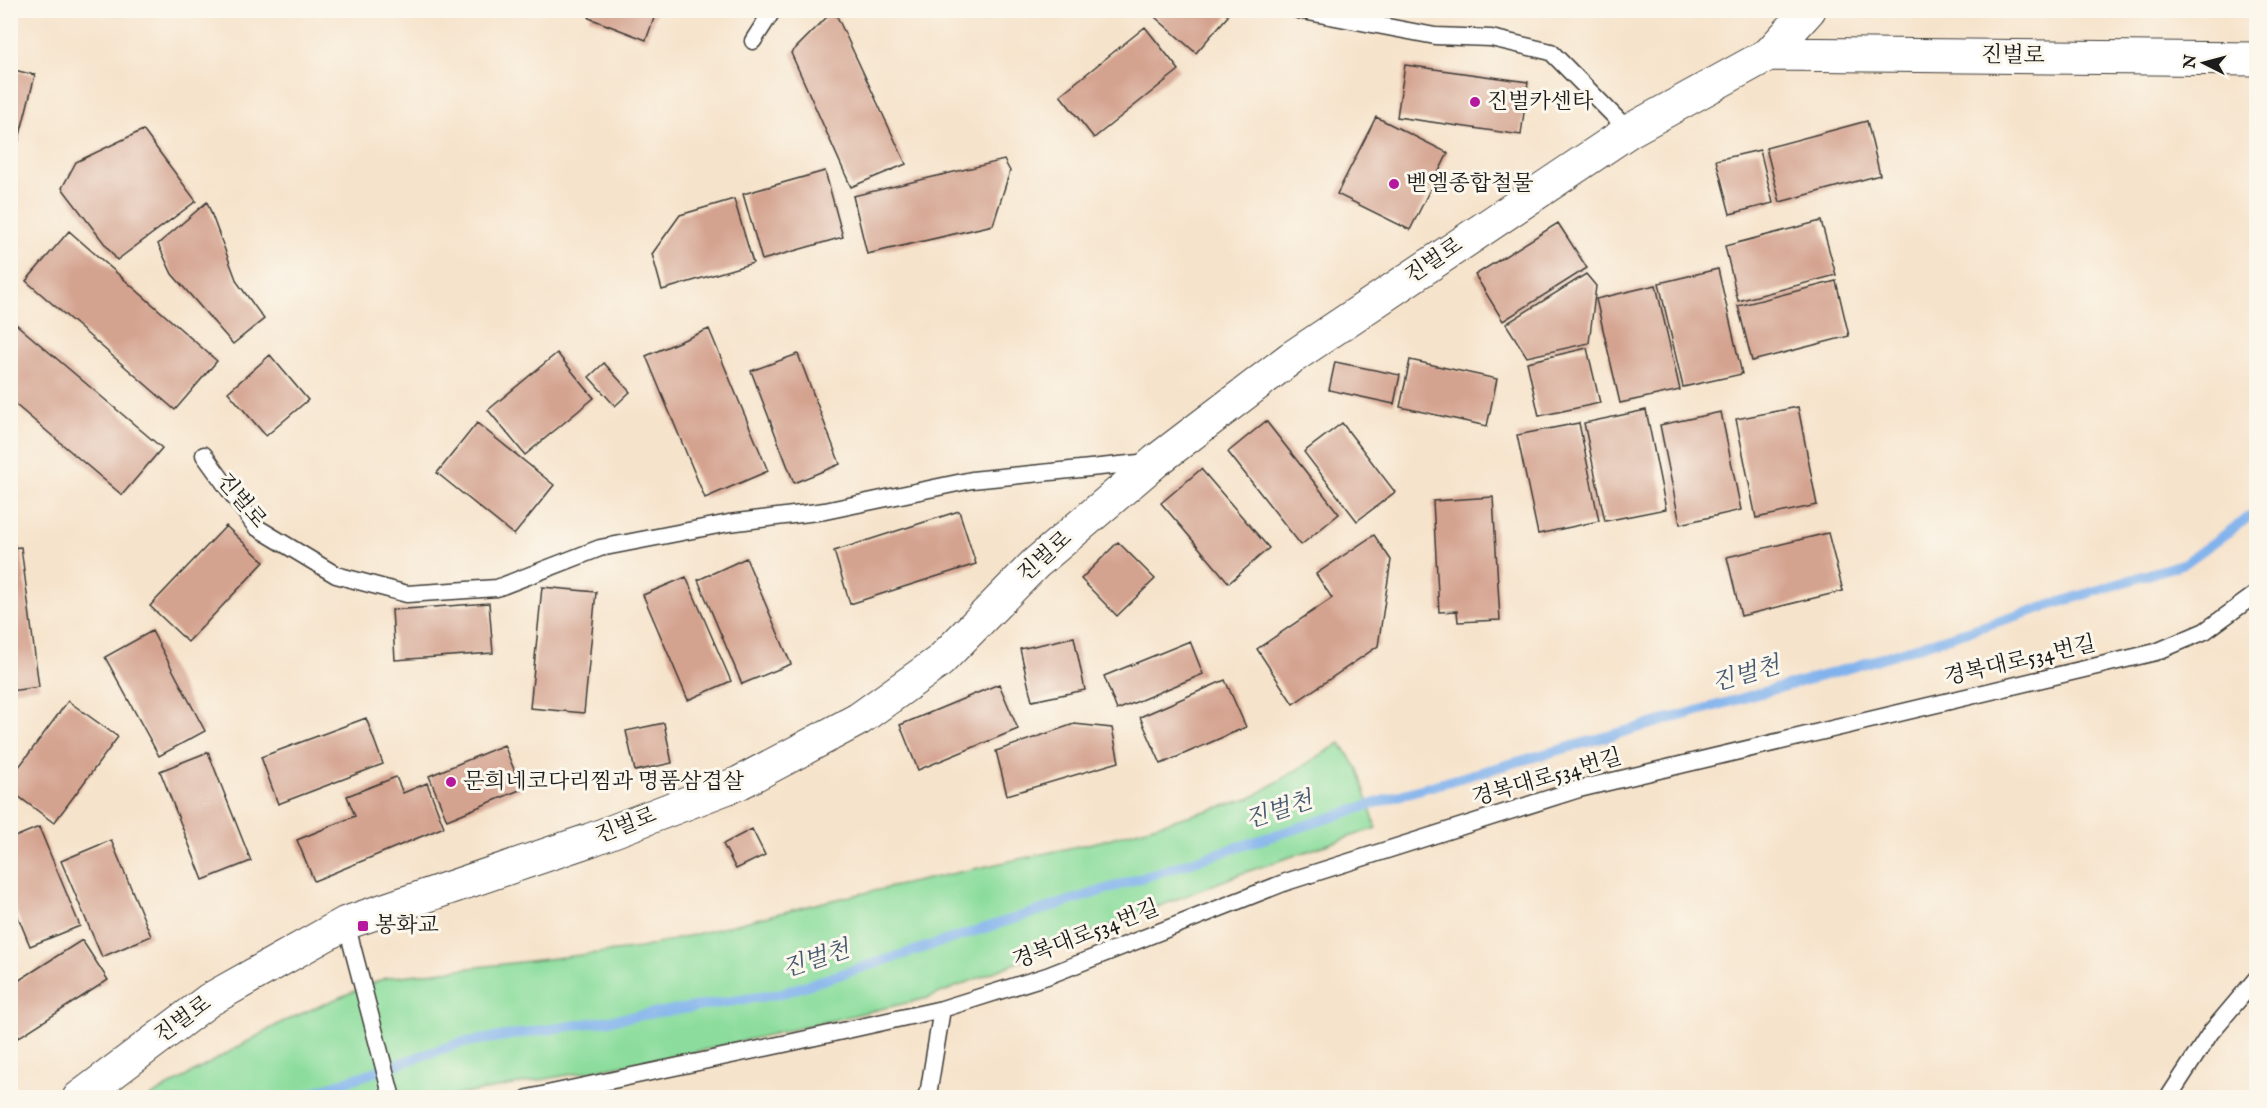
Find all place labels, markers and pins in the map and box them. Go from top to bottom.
place label: 진벌카센타 [1487,88,1594,116]
marker: 진벌카센타 [1468,95,1482,109]
place label: 벧엘종합철물 [1406,170,1534,198]
marker: 벧엘종합철물 [1387,177,1401,191]
place label: 문희네코다리찜과 명품삼겹살 [463,768,745,796]
marker: 문희네코다리찜과 명품삼겹살 [444,775,458,789]
place label: 봉화교 [375,912,439,940]
marker: 봉화교 [356,919,370,933]

